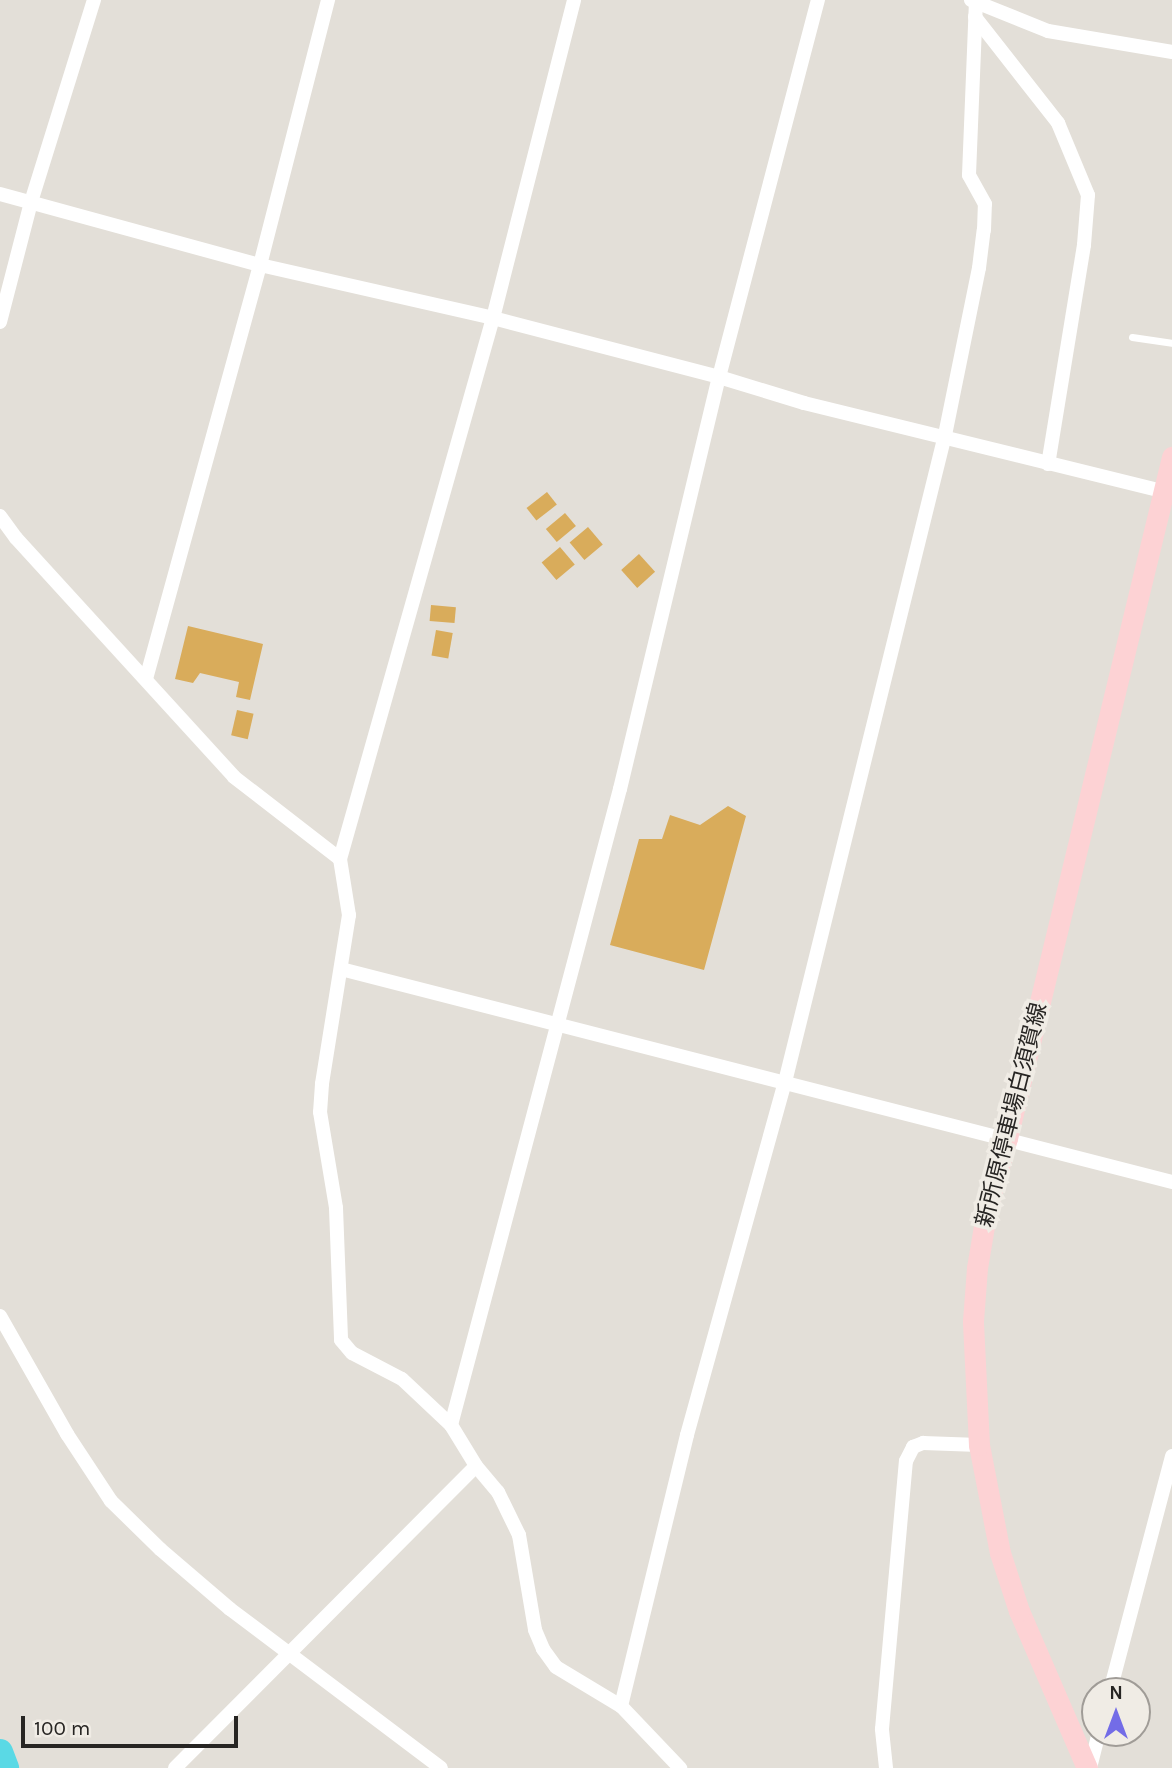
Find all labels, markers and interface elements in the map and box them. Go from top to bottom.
street label: 新所原停車場白須賀線 [971,1000,1053,1230]
north arrow [1081,1677,1151,1747]
text: N [1109,1682,1123,1704]
scale bar [24,1702,242,1746]
text: 100 m [34,1716,91,1740]

